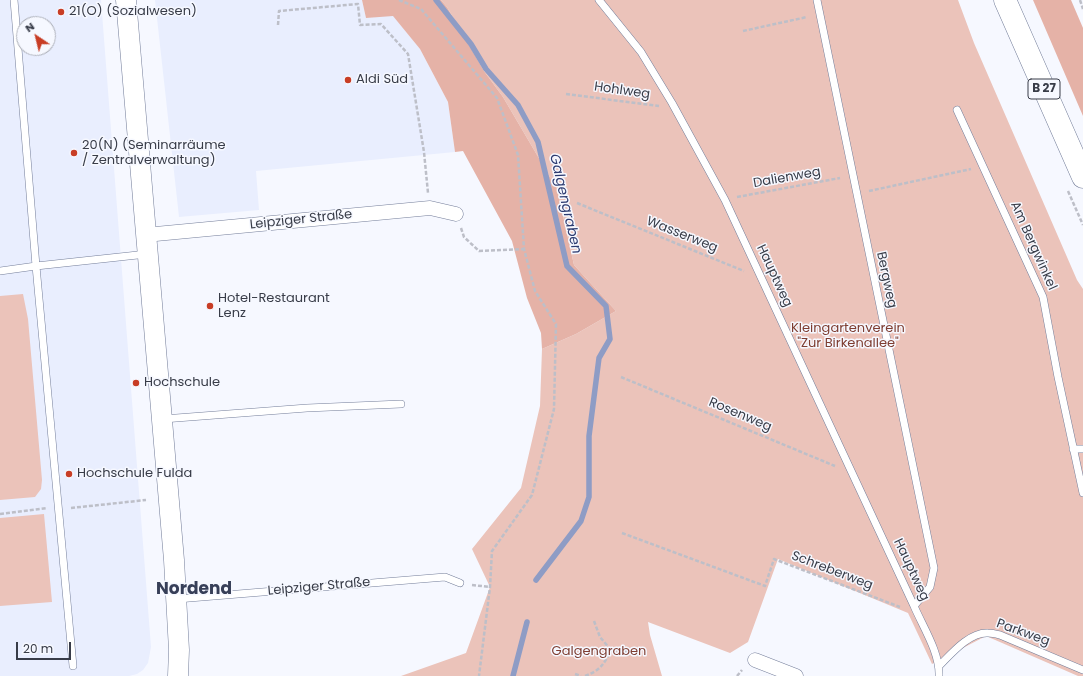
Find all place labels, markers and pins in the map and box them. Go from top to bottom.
place label: 21(O) (Sozialwesen) [69,4,197,20]
marker: 21(O) (Sozialwesen) [56,7,66,17]
place label: Aldi Süd [356,72,408,88]
marker: Aldi Süd [343,75,353,85]
place label: 20(N) (Seminarräume / Zentralverwaltung) [82,138,226,169]
marker: 20(N) (Seminarräume / Zentralverwaltung) [69,148,79,158]
place label: Hotel-Restaurant Lenz [218,291,330,322]
marker: Hotel-Restaurant Lenz [205,301,215,311]
place label: Hochschule [144,375,220,391]
marker: Hochschule [131,378,141,388]
place label: Hochschule Fulda [77,466,192,482]
marker: Hochschule Fulda [64,469,74,479]

